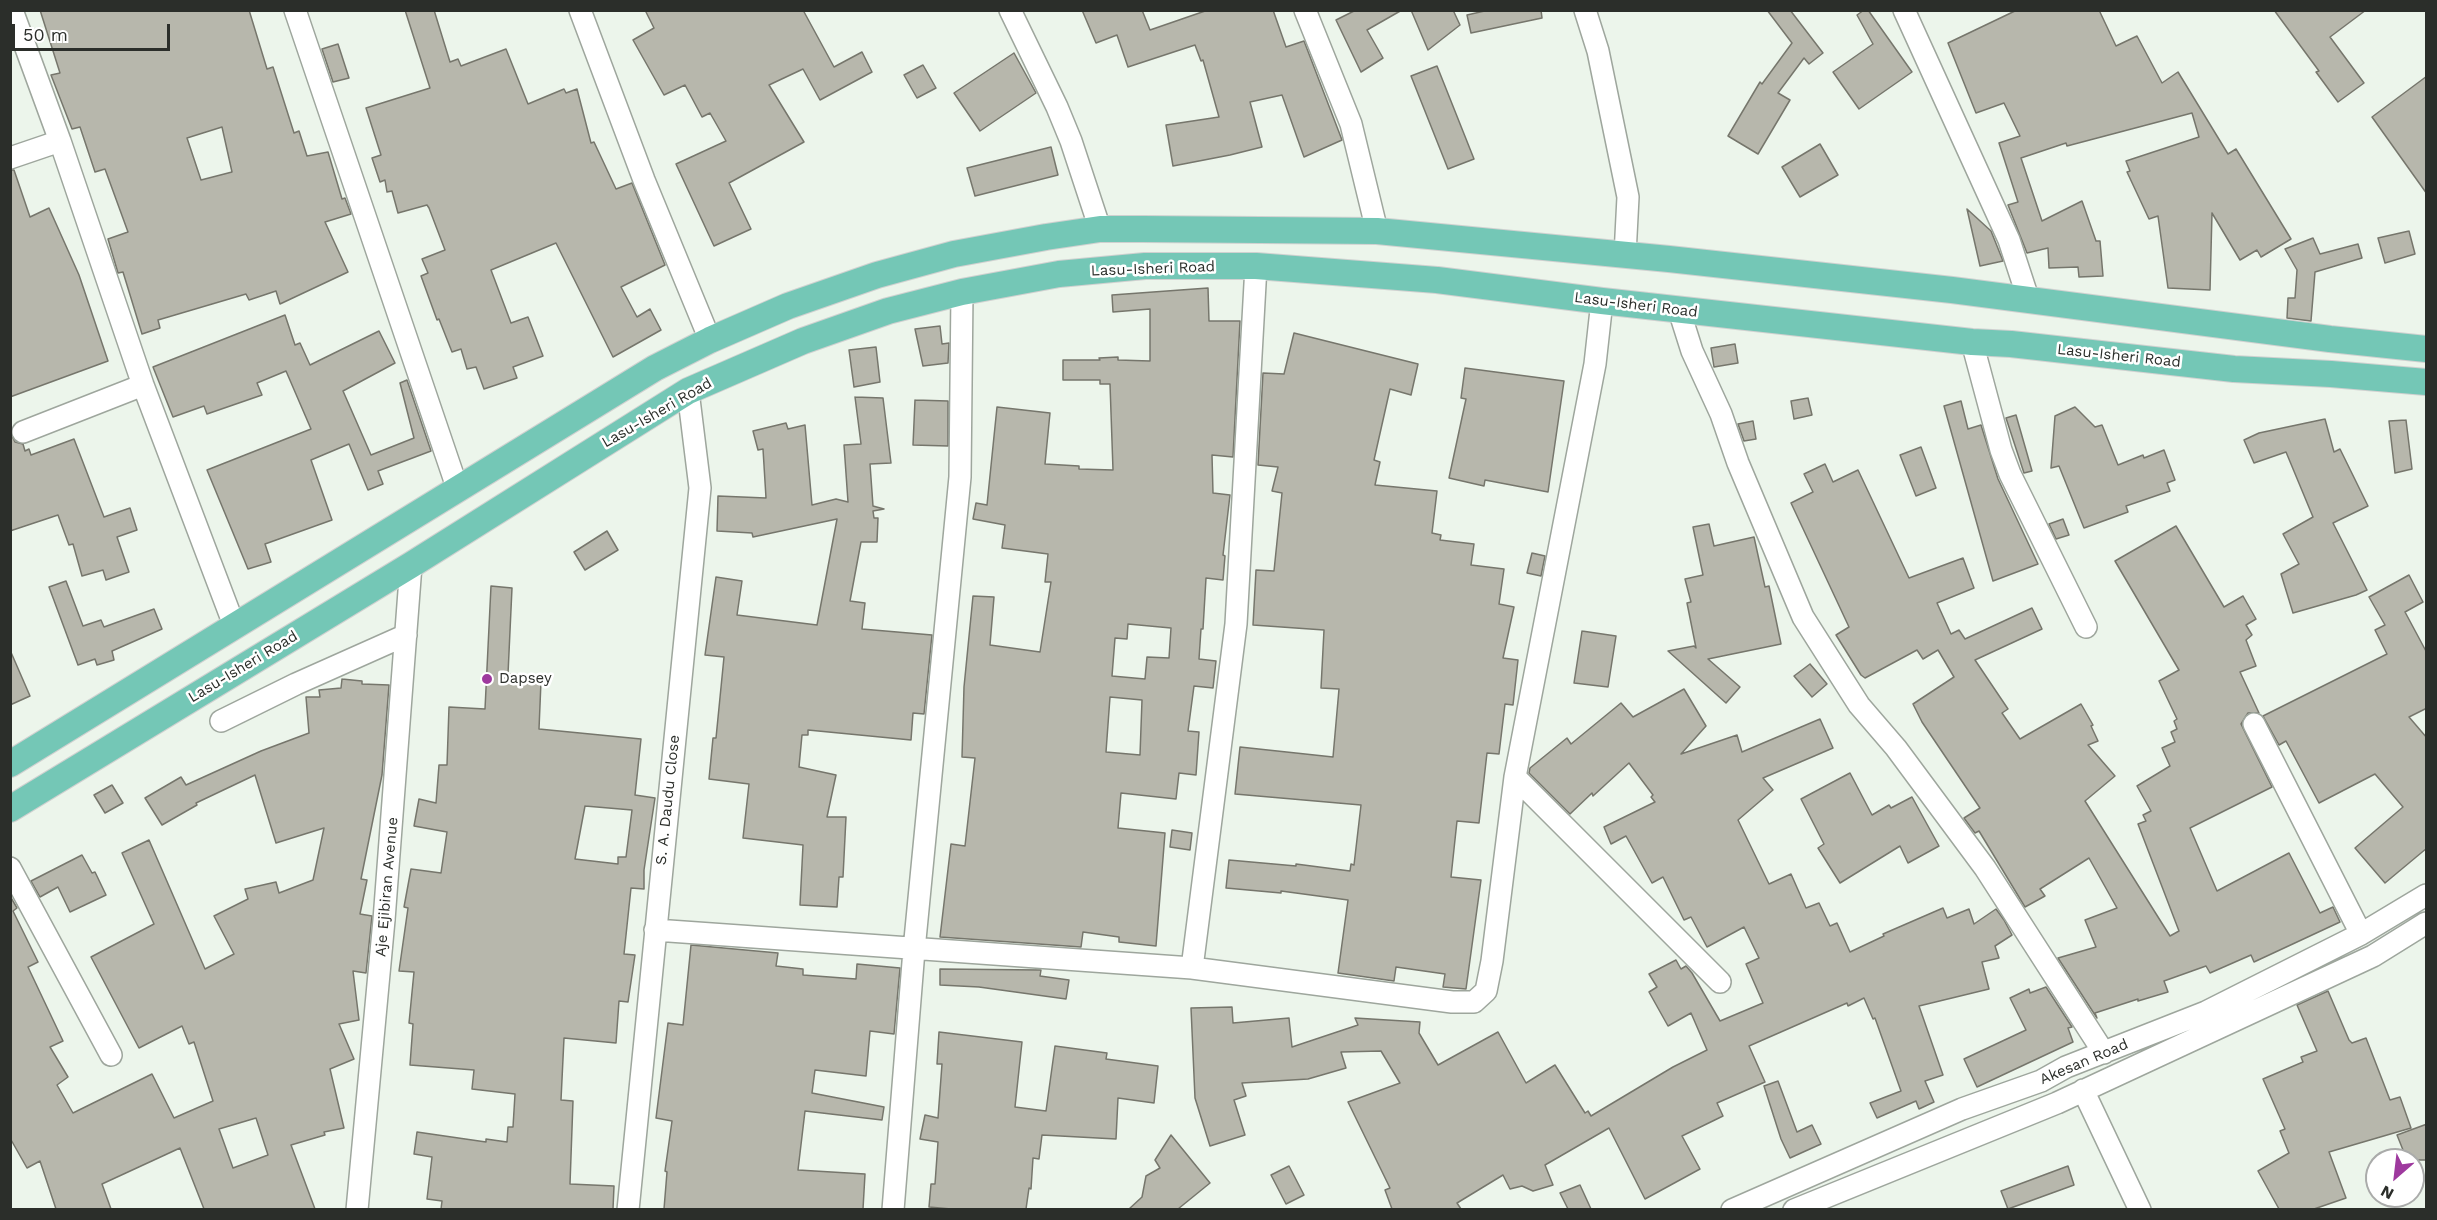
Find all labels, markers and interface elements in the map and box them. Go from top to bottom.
scale bar [15,12,172,50]
text: 50 m [23,24,68,45]
street label: Lasu-Isheri Road [1091,258,1215,280]
street label: Lasu-Isheri Road [1573,288,1699,322]
street label: Lasu-Isheri Road [2056,341,2182,371]
street label: Lasu-Isheri Road [599,374,715,452]
street label: Lasu-Isheri Road [185,627,301,707]
place label: Dapsey [499,670,552,688]
marker: Dapsey [480,672,494,686]
street label: S. A. Daudu Close [652,734,684,866]
street label: Aje Ejibiran Avenue [372,816,402,958]
street label: Akesan Road [2037,1035,2131,1089]
north arrow [2365,1148,2425,1208]
text: N [2378,1181,2397,1204]

